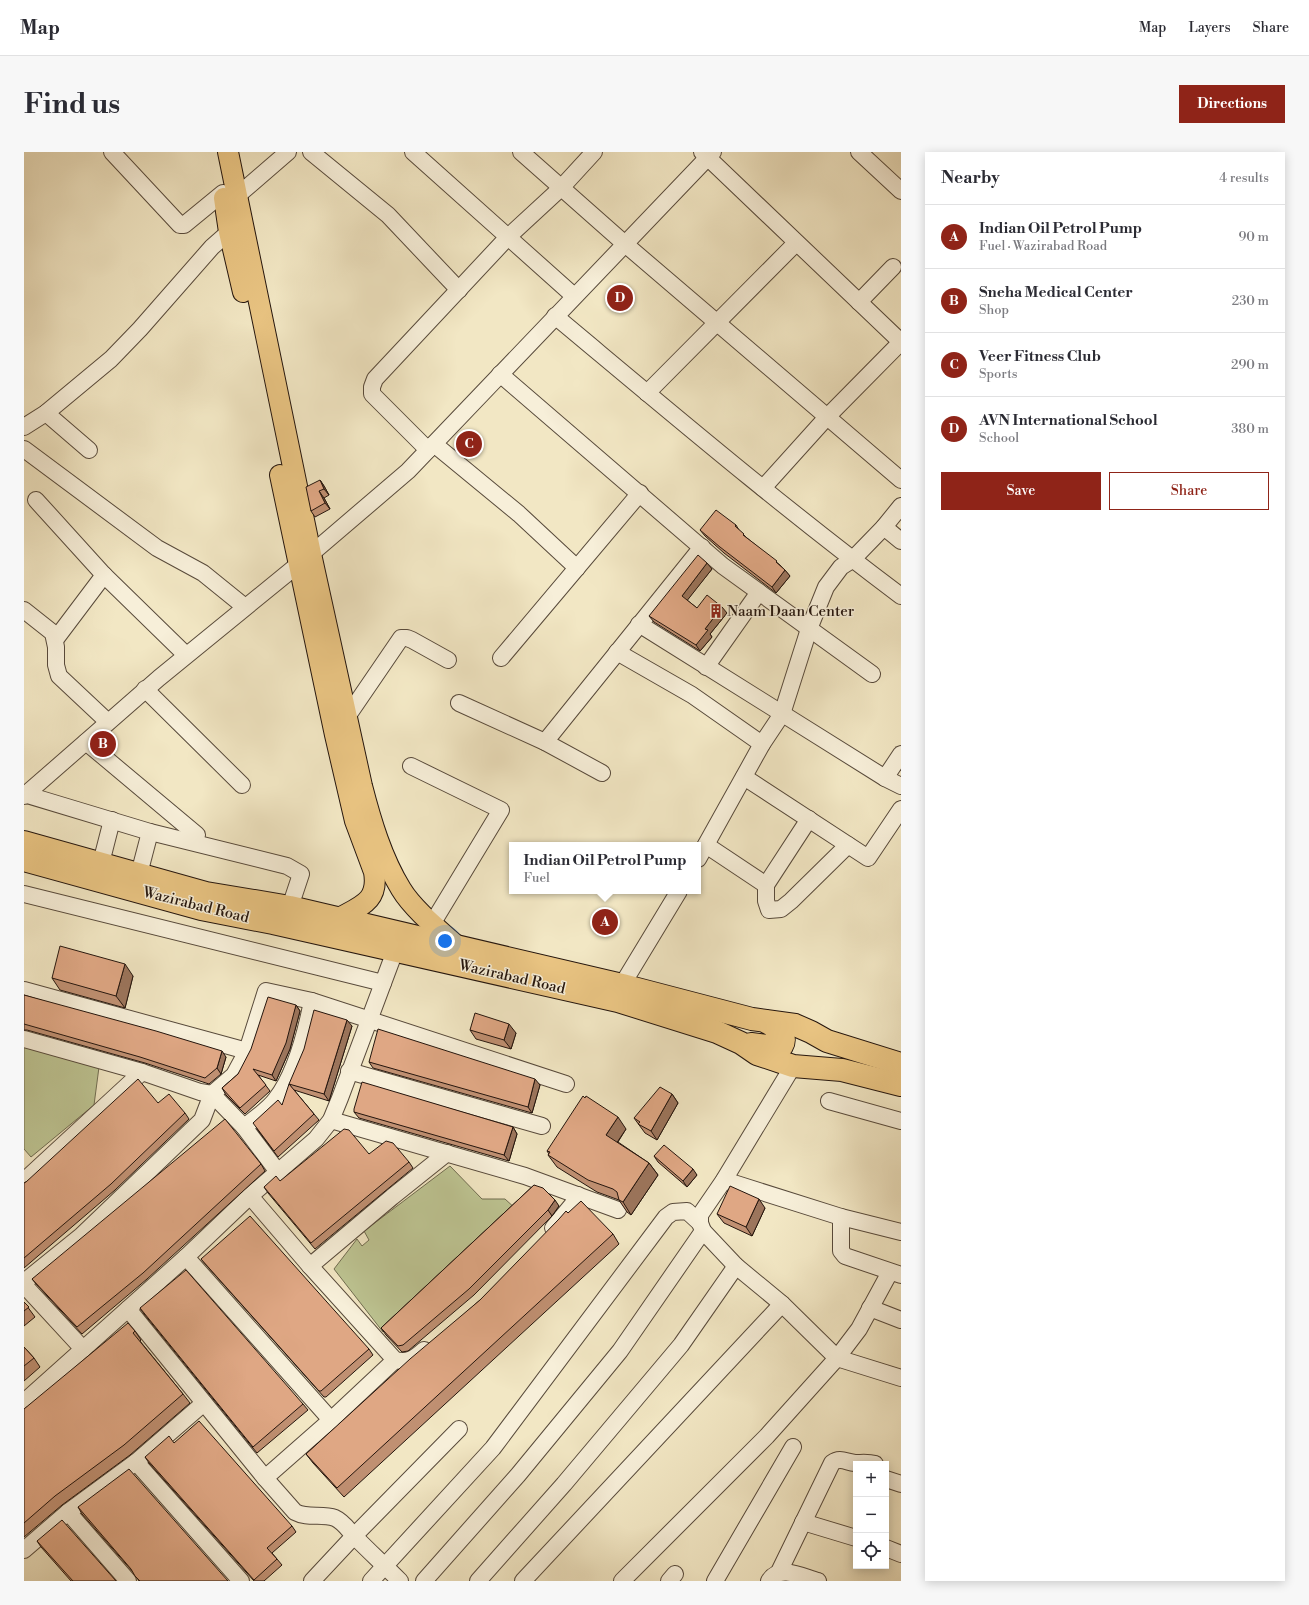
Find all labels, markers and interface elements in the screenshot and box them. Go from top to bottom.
text: Map [20,16,60,40]
text: Map [1139,19,1166,37]
text: Layers [1188,19,1231,37]
text: Share [1253,19,1289,37]
button: Directions [1179,85,1285,123]
text: Find us [24,87,120,122]
text: Nearby [941,167,1000,189]
text: 4 results [1219,170,1269,186]
text: Indian Oil Petrol Pump [979,219,1142,238]
text: A [949,229,959,245]
text: 90 m [1238,229,1269,245]
text: Fuel · Wazirabad Road [979,238,1107,254]
pin: D [607,283,633,313]
text: Sneha Medical Center [979,283,1133,302]
text: B [949,293,959,309]
text: 230 m [1232,293,1269,309]
text: Shop [979,302,1009,318]
text: Veer Fitness Club [979,347,1101,366]
text: C [949,357,959,373]
text: 290 m [1231,357,1269,373]
text: Sports [979,366,1018,382]
text: AVN International School [979,411,1158,430]
text: D [949,421,959,437]
text: 380 m [1231,421,1269,437]
pin: C [456,429,482,459]
text: School [979,430,1019,446]
button: Save [941,472,1101,510]
button: Share [1109,472,1269,510]
place label: Naam Daan Center [727,602,855,621]
building icon: Naam Daan Center [708,603,724,619]
pin: B [90,729,116,759]
popup [509,842,701,894]
text: Indian Oil Petrol Pump [524,851,686,870]
text: Fuel [524,870,550,886]
street label: Wazirabad Road [140,882,252,928]
pin: A [592,907,618,937]
your location [435,931,455,951]
street label: Wazirabad Road [456,955,568,999]
map controls [853,1461,889,1569]
button: + [853,1461,889,1497]
button: − [853,1497,889,1533]
button: locate [853,1533,889,1569]

